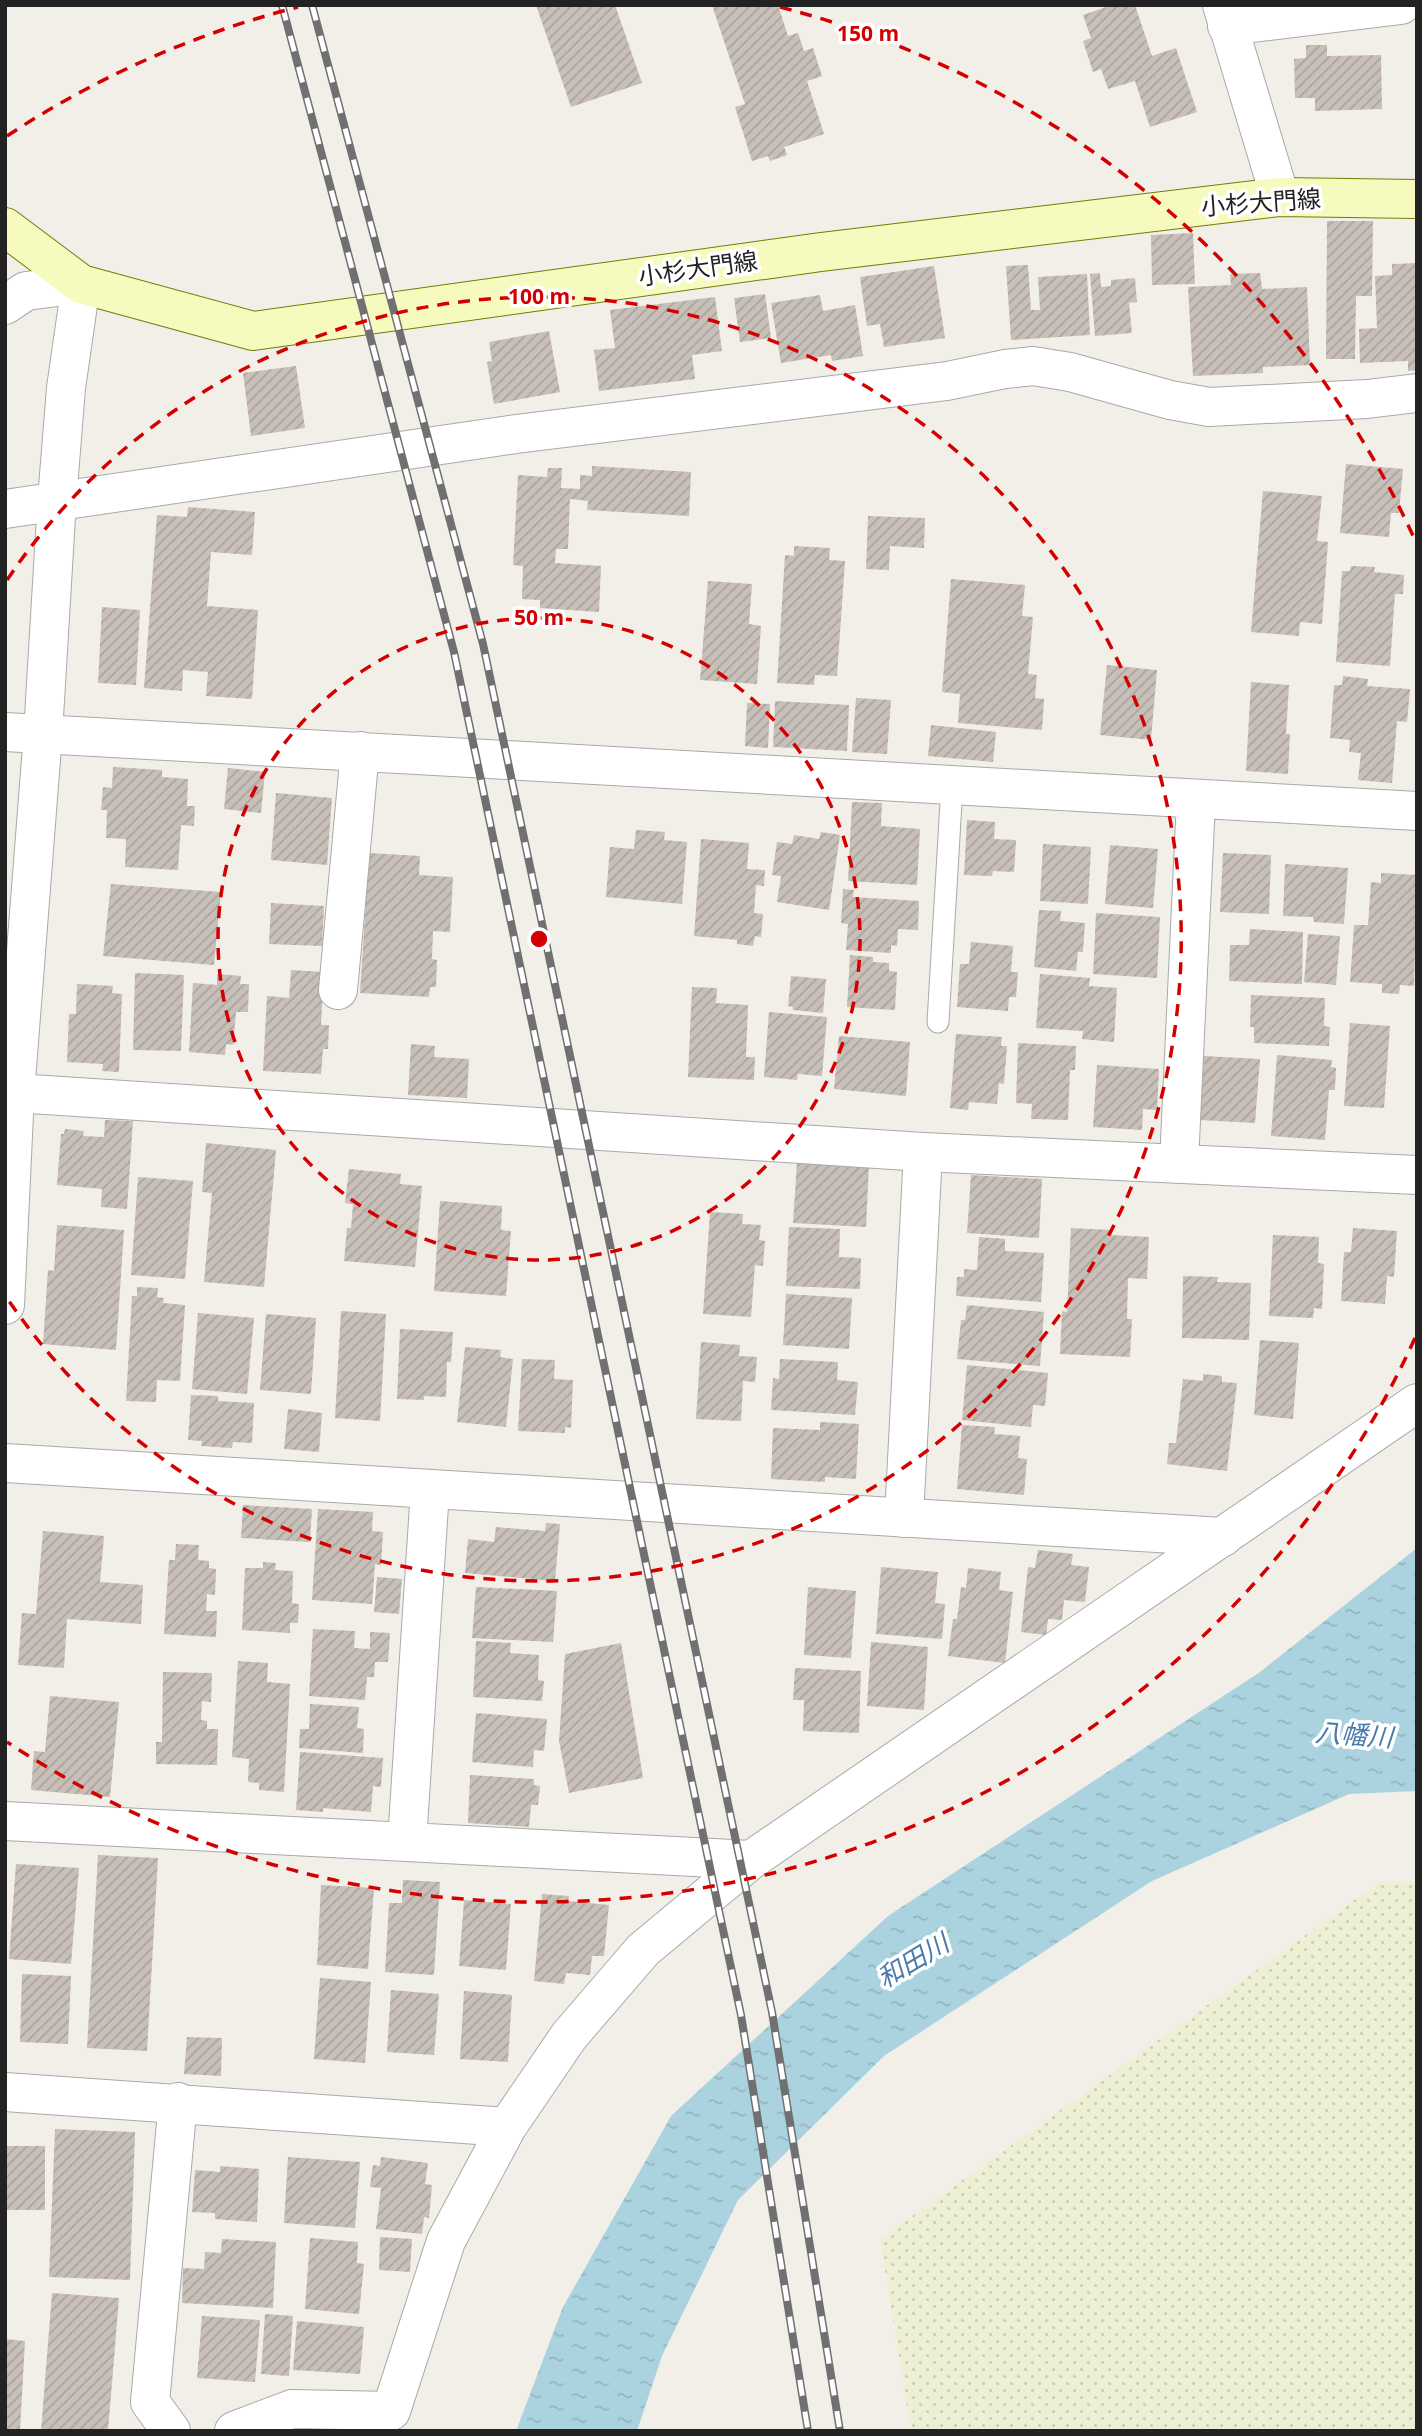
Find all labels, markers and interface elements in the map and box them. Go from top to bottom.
text: 150 m [837,19,899,47]
street label: 小杉大門線 [1200,181,1322,222]
street label: 小杉大門線 [636,243,760,292]
text: 100 m [508,282,570,310]
text: 50 m [514,603,564,631]
centre of rings [527,927,551,951]
water label: 八幡川 [1314,1713,1397,1755]
water label: 和田川 [870,1923,958,1996]

